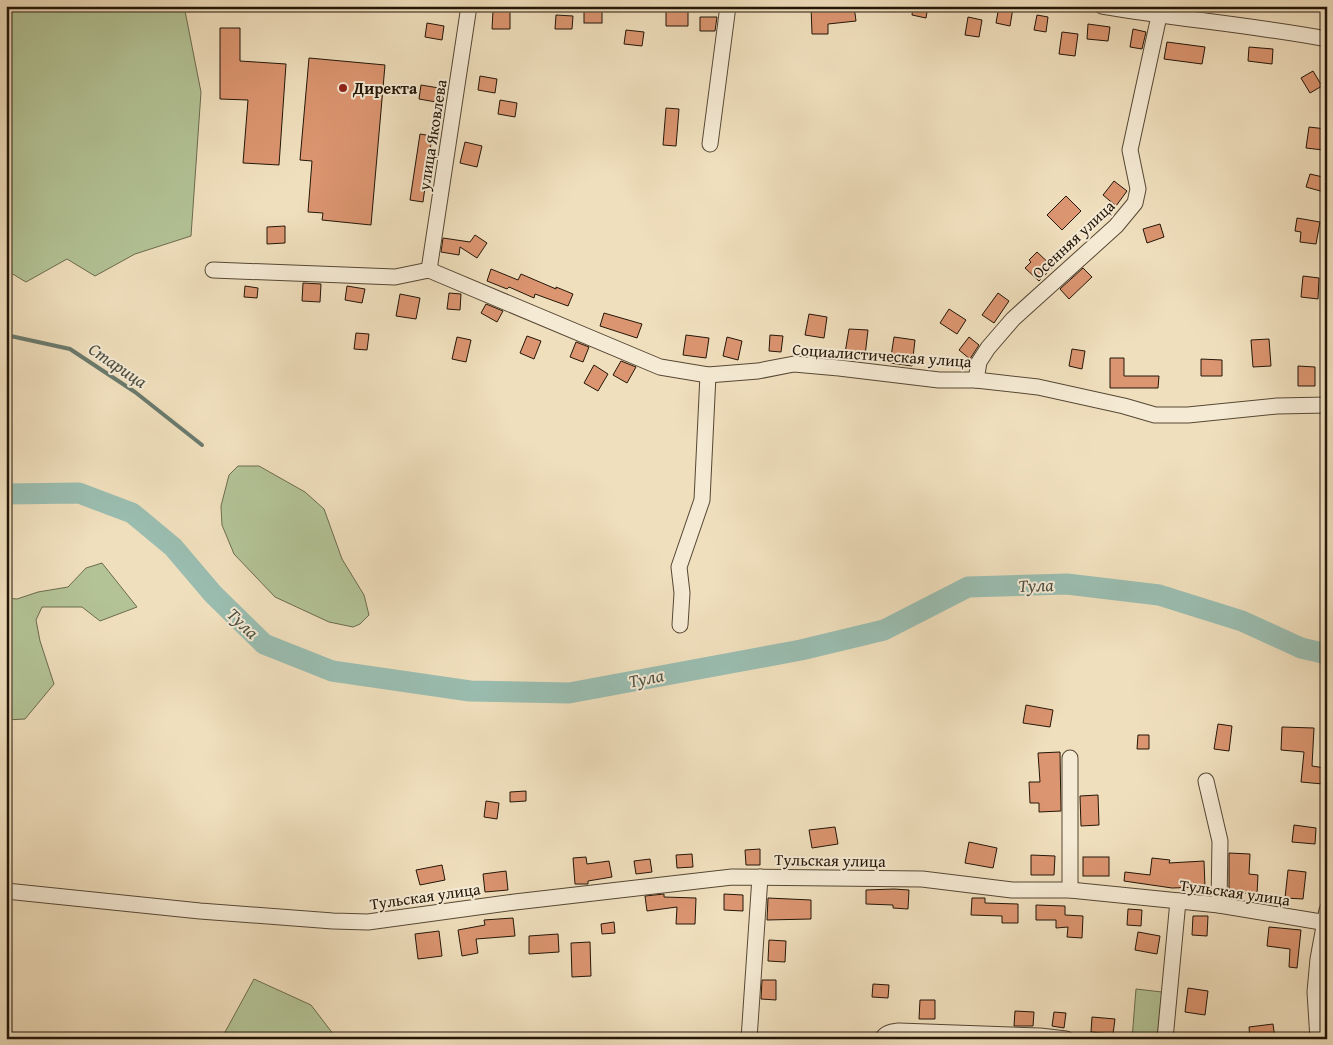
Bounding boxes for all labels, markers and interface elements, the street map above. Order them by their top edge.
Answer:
place label: Директа [352,76,418,100]
street label: улица Яковлева [411,77,453,193]
marker: Директа [337,82,349,94]
street label: Осенняя улица [1026,194,1120,284]
water label: Старица [83,335,153,395]
street label: Социалистическая улица [792,337,973,373]
water label: Тула [1018,571,1055,599]
water label: Тула [221,601,266,645]
water label: Тула [626,661,667,695]
street label: Тульская улица [774,847,886,873]
street label: Тульская улица [1178,872,1292,912]
street label: Тульская улица [368,876,482,916]

